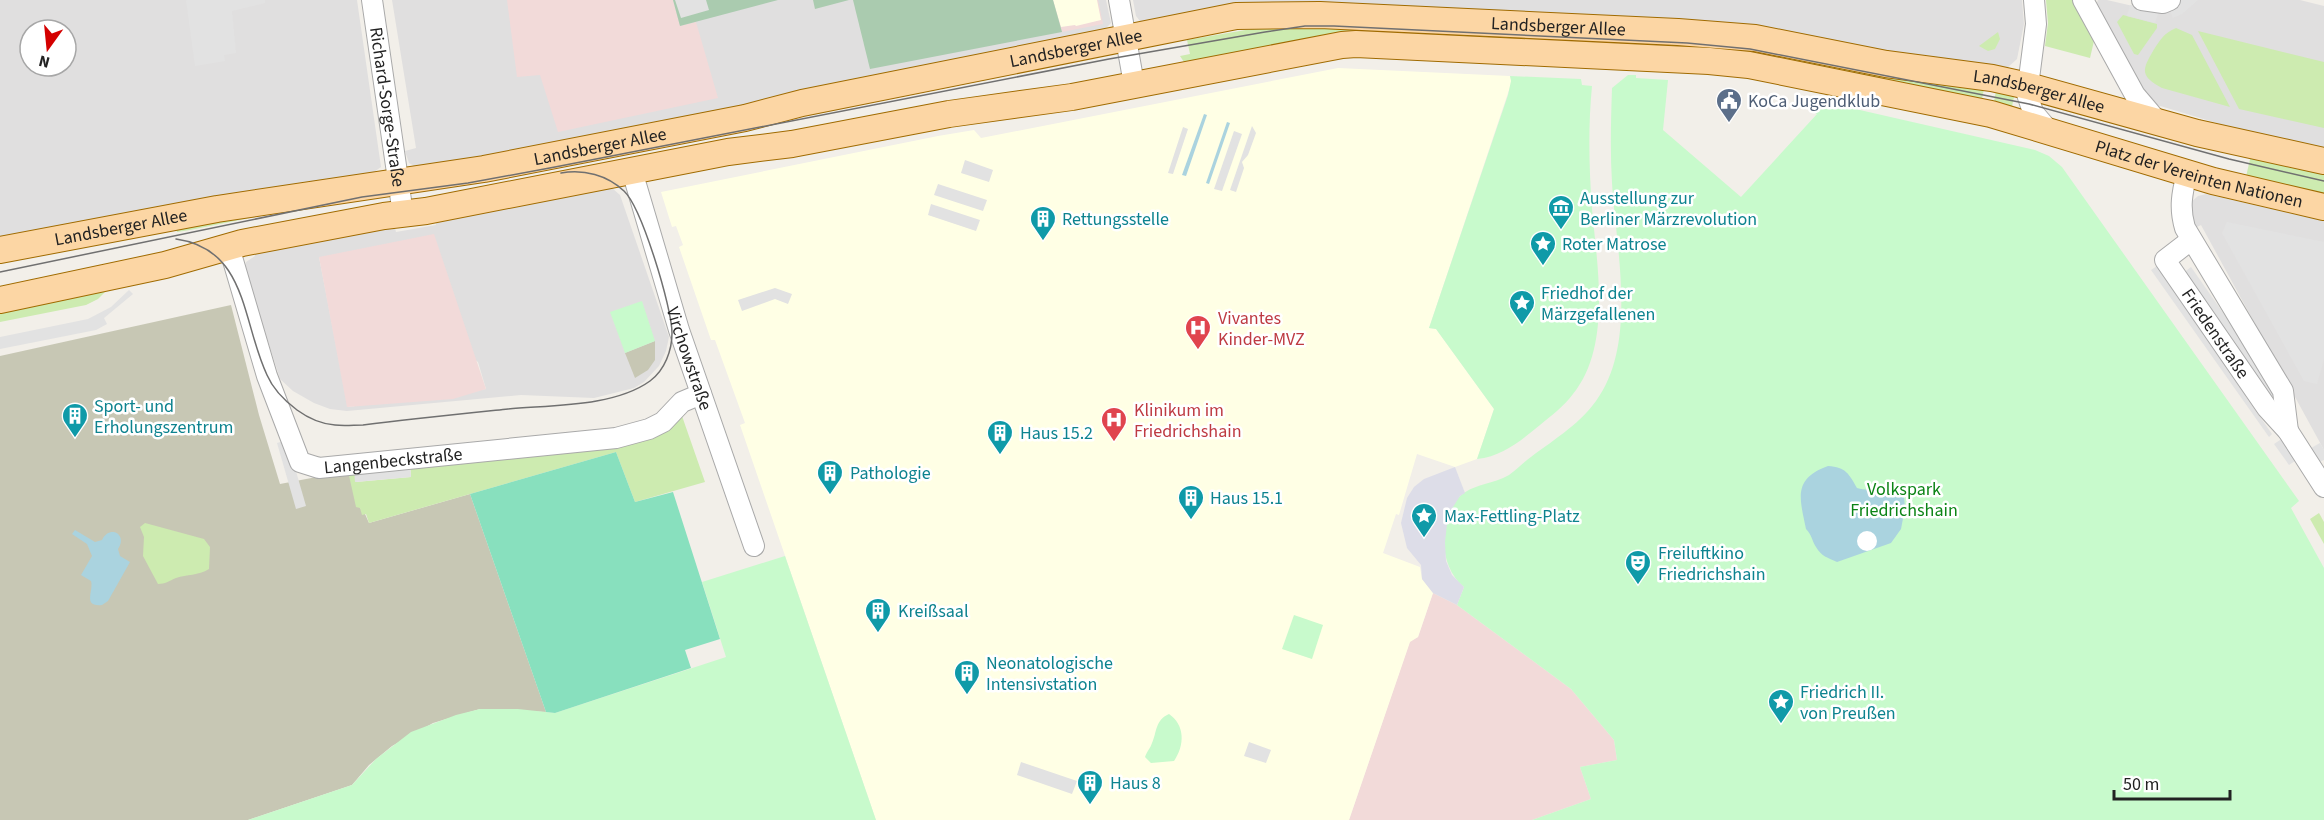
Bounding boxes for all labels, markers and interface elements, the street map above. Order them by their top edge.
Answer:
street label: Landsberger Allee [1491,11,1626,42]
north arrow [18,18,78,78]
street label: Landsberger Allee [1007,23,1144,74]
street label: Richard-Sorge-Straße [364,25,411,189]
text: N [36,50,52,74]
street label: Landsberger Allee [1972,63,2108,119]
public building icon: KoCa Jugendklub [1714,86,1744,124]
place label: KoCa Jugendklub [1748,89,1880,114]
street label: Landsberger Allee [531,121,669,172]
street label: Platz der Vereinten Nationen [2092,134,2306,214]
place label: Ausstellung zur Berliner Märzrevolution [1580,186,1757,232]
museum icon: Ausstellung zur Berliner Märzrevolution [1546,193,1576,231]
street label: Landsberger Allee [52,202,189,252]
building icon: Rettungsstelle [1028,204,1058,242]
place label: Rettungsstelle [1062,207,1169,232]
place icon: Roter Matrose [1528,229,1558,267]
place label: Roter Matrose [1562,232,1666,257]
place label: Friedhof der Märzgefallenen [1541,281,1655,327]
street label: Friedenstraße [2176,283,2256,384]
place icon: Friedhof der Märzgefallenen [1507,288,1537,326]
street label: Virchowstraße [660,304,718,414]
place label: Vivantes Kinder-MVZ [1218,306,1305,352]
hospital icon: Vivantes Kinder-MVZ [1183,313,1213,351]
place label: Sport- und Erholungszentrum [94,394,233,440]
place label: Klinikum im Friedrichshain [1134,398,1241,444]
building icon: Sport- und Erholungszentrum [60,401,90,439]
hospital icon: Klinikum im Friedrichshain [1099,405,1129,443]
building icon: Haus 15.2 [985,418,1015,456]
place label: Haus 15.2 [1020,421,1093,446]
street label: Langenbeckstraße [323,441,464,480]
building icon: Pathologie [815,458,845,496]
place label: Pathologie [850,461,931,486]
park label: Volkspark Friedrichshain [1850,477,1958,523]
building icon: Haus 15.1 [1176,483,1206,521]
place label: Haus 15.1 [1210,486,1283,511]
place icon: Max-Fettling-Platz [1409,501,1439,539]
place label: Max-Fettling-Platz [1444,504,1580,529]
place label: Freiluftkino Friedrichshain [1658,541,1765,587]
theatre icon: Freiluftkino Friedrichshain [1623,548,1653,586]
building icon: Kreißsaal [863,596,893,634]
place label: Kreißsaal [898,599,969,624]
place label: Neonatologische Intensivstation [986,651,1113,697]
building icon: Neonatologische Intensivstation [952,658,982,696]
place label: Friedrich II. von Preußen [1800,680,1896,726]
place icon: Friedrich II. von Preußen [1766,687,1796,725]
scale bar [2114,763,2230,801]
building icon: Haus 8 [1075,768,1105,806]
place label: Haus 8 [1110,771,1161,796]
text: 50 m [2123,772,2159,797]

